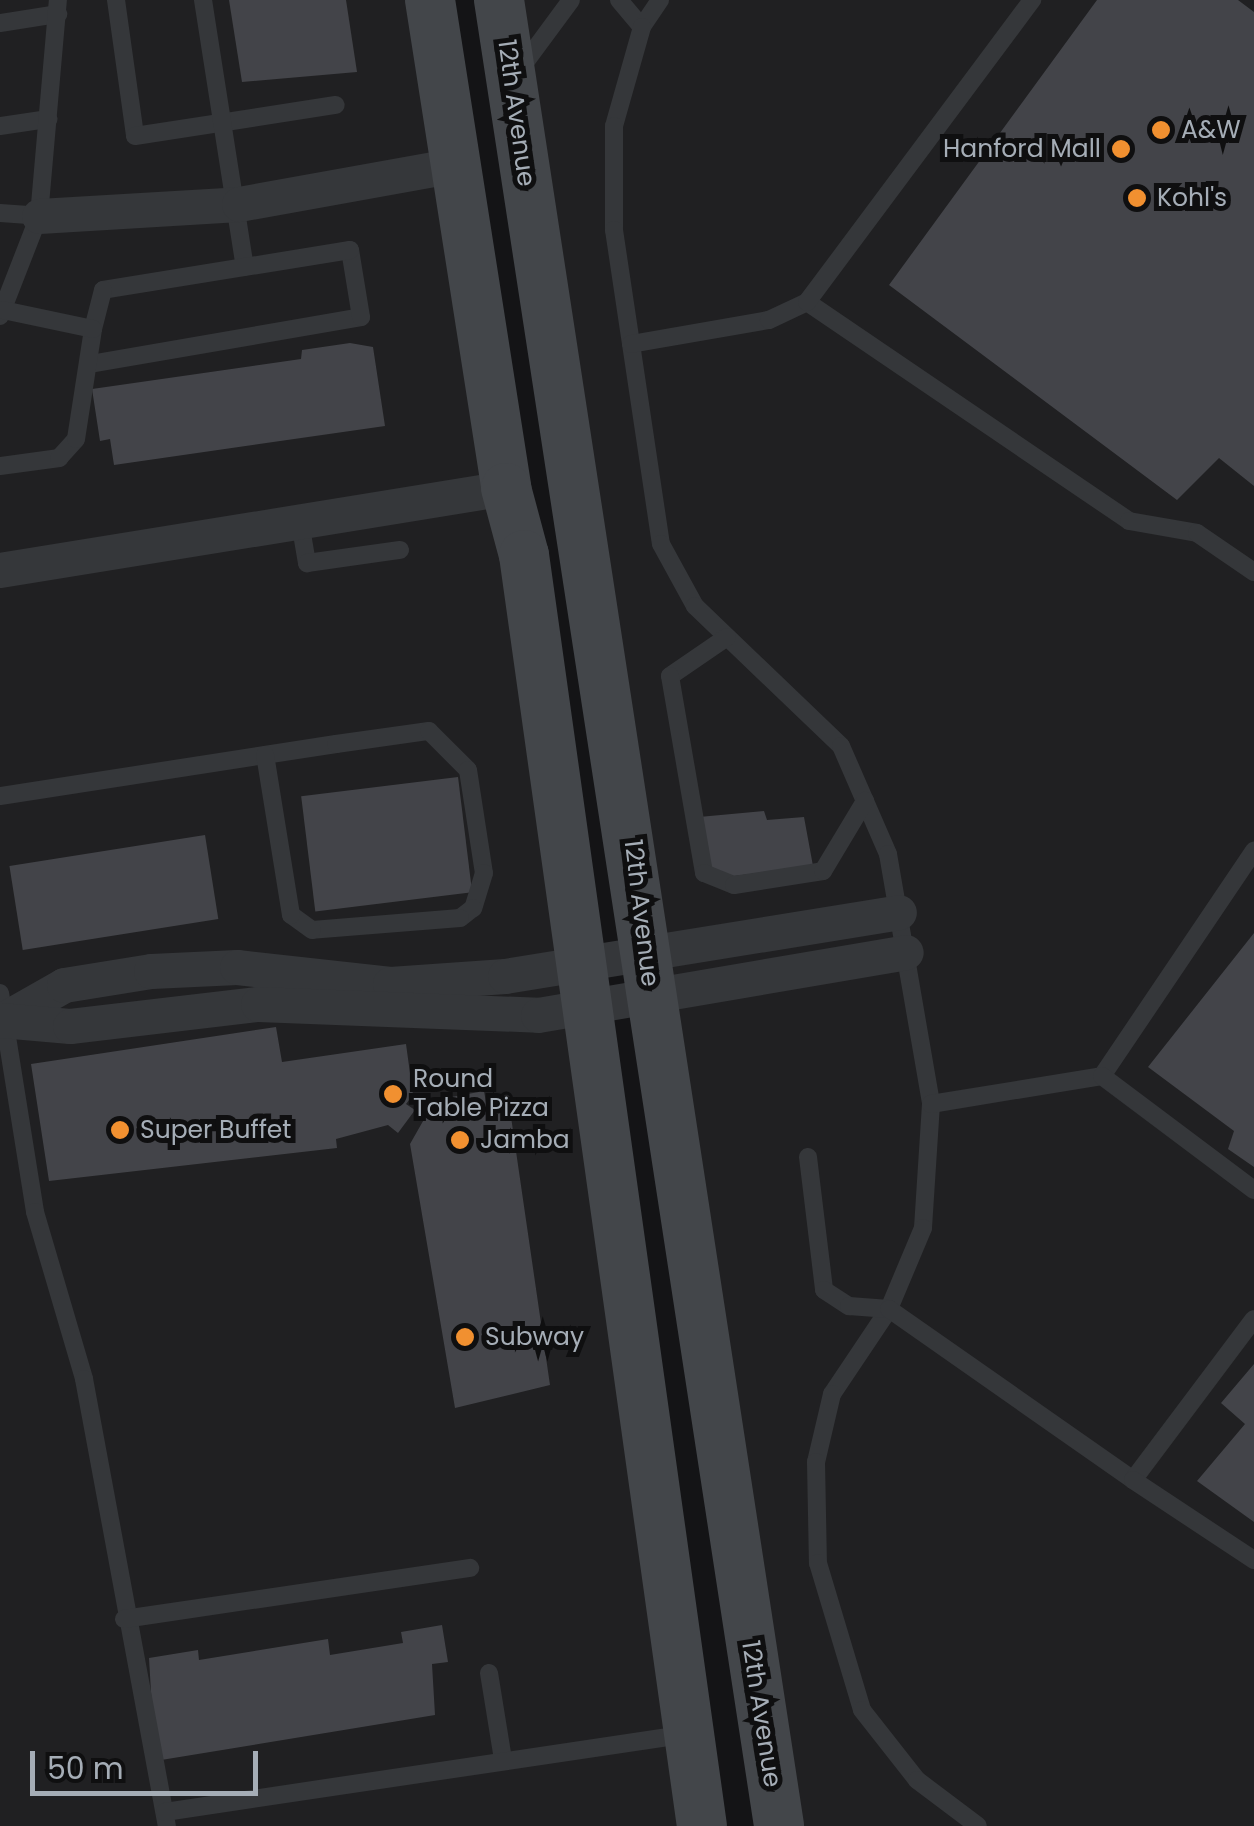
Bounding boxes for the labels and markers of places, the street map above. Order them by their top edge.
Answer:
place label: A&W [1181,115,1241,145]
marker: A&W [1150,119,1172,141]
place label: Hanford Mall [943,134,1101,164]
marker: Hanford Mall [1110,138,1132,160]
place label: Kohl's [1157,183,1227,213]
marker: Kohl's [1126,187,1148,209]
place label: Round Table Pizza [413,1065,549,1124]
marker: Round Table Pizza [382,1083,404,1105]
place label: Super Buffet [140,1115,291,1145]
marker: Super Buffet [109,1119,131,1141]
place label: Jamba [480,1125,570,1155]
marker: Jamba [449,1129,471,1151]
place label: Subway [485,1322,584,1352]
marker: Subway [454,1326,476,1348]

